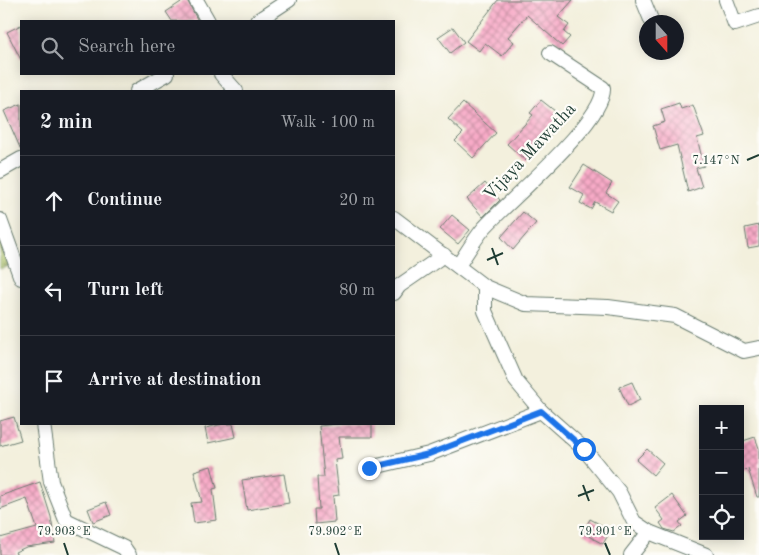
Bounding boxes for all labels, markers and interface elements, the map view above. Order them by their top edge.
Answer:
north arrow [639,15,684,60]
search box [20,20,395,75]
icon: search [38,34,66,62]
text: Search here [78,38,175,57]
street label: Vijaya Mawatha [480,100,580,204]
text: 2 min [40,112,93,133]
text: Walk · 100 m [280,115,375,131]
text: 7.147°N [692,155,740,167]
icon: ahead [40,187,68,215]
text: Continue [87,191,162,210]
text: 20 m [339,193,375,209]
icon: left [40,277,68,305]
text: Turn left [87,281,164,300]
text: 80 m [339,283,375,299]
icon: arrive [40,367,68,395]
text: Arrive at destination [87,371,261,390]
map controls [699,405,744,540]
button: + [699,405,744,450]
route start [573,438,596,461]
button: − [699,450,744,495]
route end [358,457,381,480]
button: locate [699,495,744,540]
text: 79.903°E [37,526,91,538]
text: 79.902°E [308,526,362,538]
text: 79.901°E [578,526,632,538]

